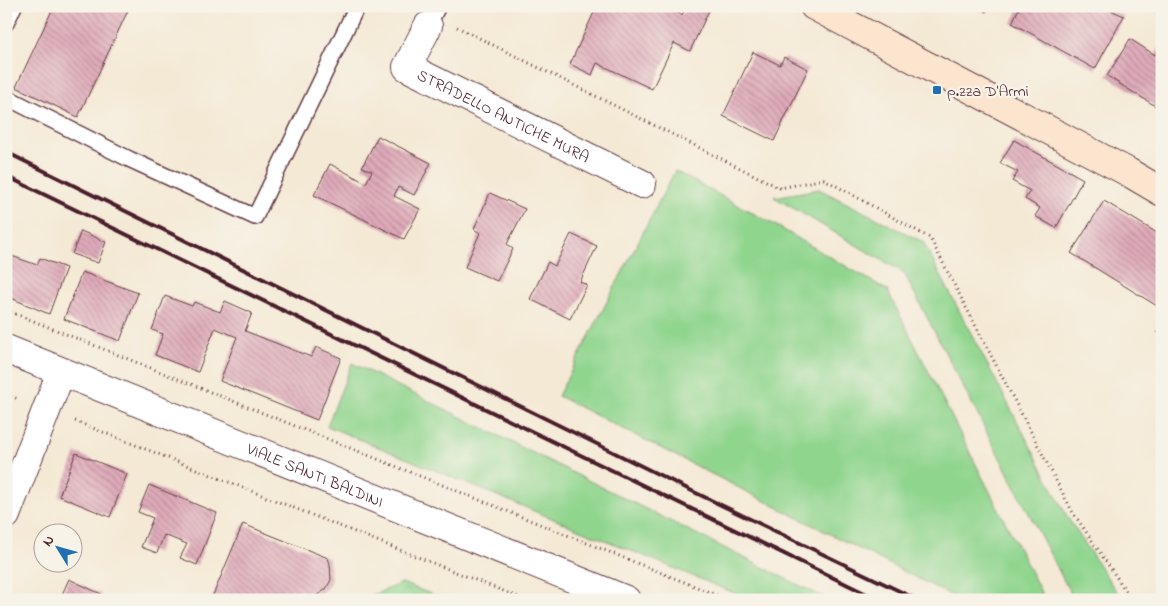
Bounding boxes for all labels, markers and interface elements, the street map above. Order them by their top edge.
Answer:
street label: STRADELLO ANTICHE MURA [412,64,593,170]
place label: p.zza D'Armi [947,80,1029,104]
marker: p.zza D'Armi [931,84,943,96]
street label: VIALE SANTI BALDINI [242,437,387,515]
north arrow [32,524,82,574]
text: N [38,531,60,551]

